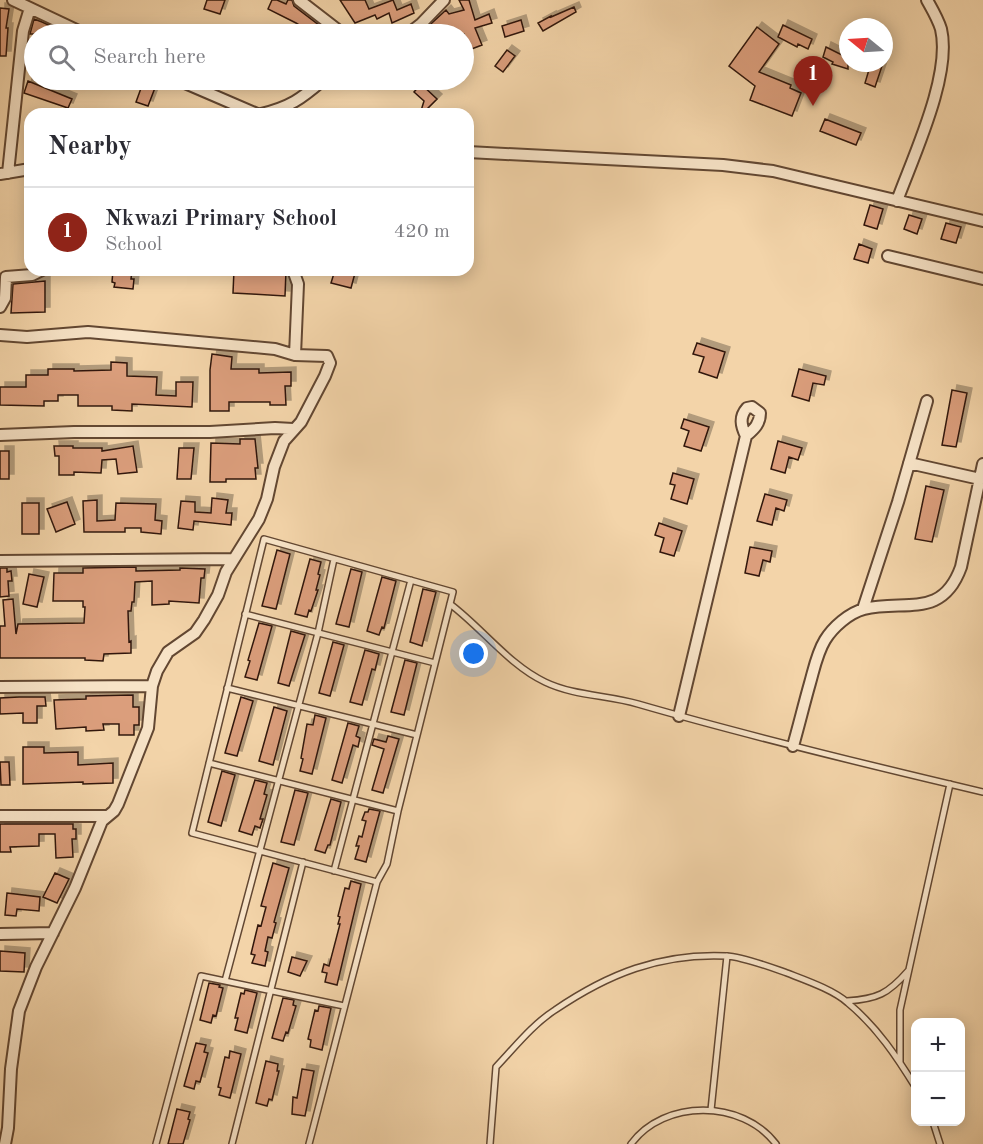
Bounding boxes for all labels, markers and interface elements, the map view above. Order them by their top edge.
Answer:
north arrow [839,18,893,72]
search box [24,24,474,90]
icon: search [45,41,78,74]
text: Search here [93,46,206,68]
pin: 1 [794,57,832,106]
text: Nearby [48,134,132,160]
text: Nkwazi Primary School [105,208,337,230]
text: 1 [62,222,73,242]
text: 420 m [394,222,450,242]
text: School [105,235,162,255]
your location [459,639,488,668]
map controls [911,1018,965,1126]
button: + [911,1018,965,1072]
button: − [911,1072,965,1126]

